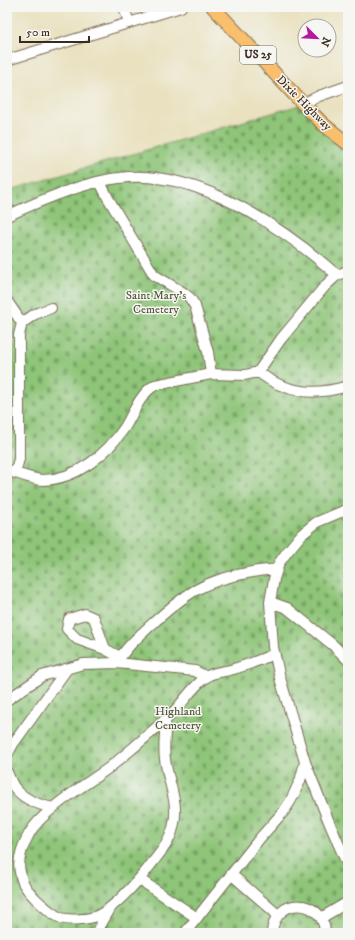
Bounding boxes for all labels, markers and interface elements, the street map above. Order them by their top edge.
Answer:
scale bar [20,18,89,44]
north arrow [297,18,337,58]
text: 50 m [26,25,50,40]
text: N [317,35,333,49]
road number: US 25 [240,46,276,64]
street label: Dixie Highway [273,72,335,134]
park label: Saint Mary’s Cemetery [126,288,186,317]
park label: Highland Cemetery [155,704,201,733]

